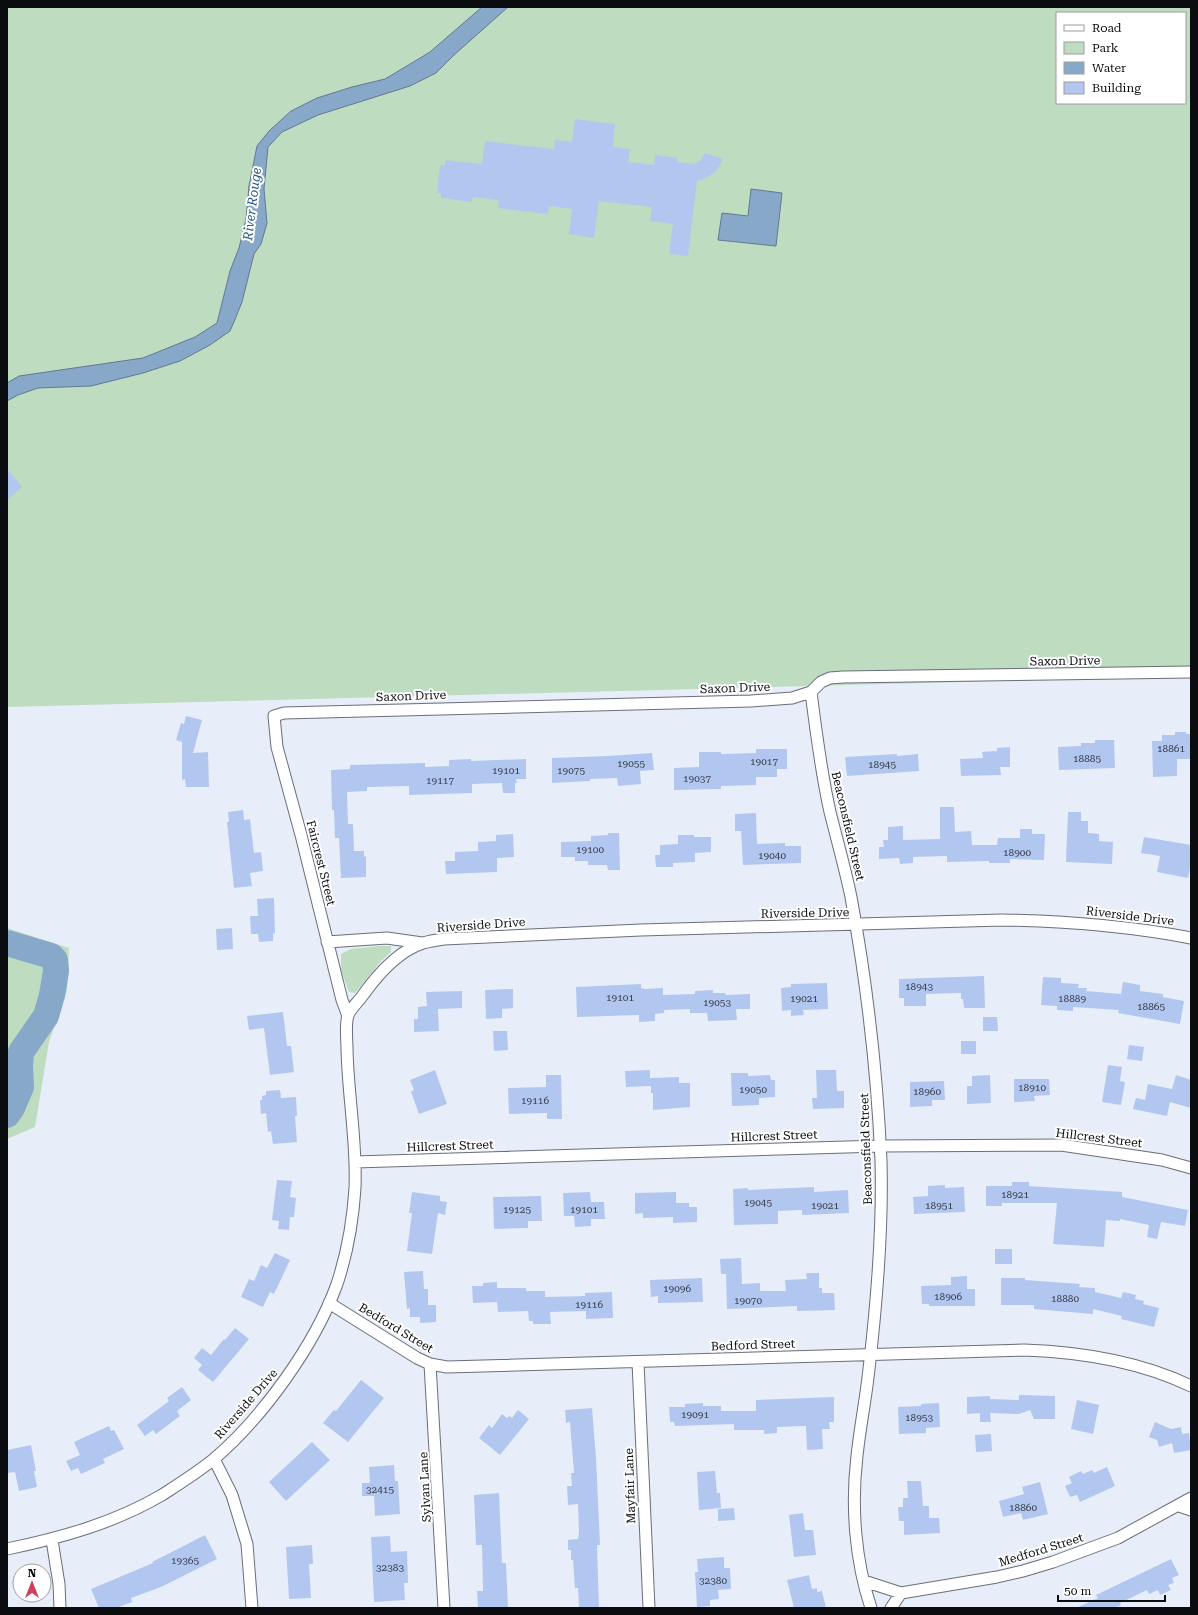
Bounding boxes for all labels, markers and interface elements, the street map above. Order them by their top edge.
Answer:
legend [1056,12,1186,104]
text: Road [1092,21,1122,35]
text: Park [1092,41,1119,55]
text: Water [1092,61,1126,75]
text: Building [1092,81,1141,95]
water label: River Rouge [240,166,264,242]
street label: Saxon Drive [1030,653,1101,669]
street label: Saxon Drive [700,680,771,696]
street label: Saxon Drive [376,688,447,704]
house number: 18861 [1157,743,1185,754]
house number: 18885 [1073,753,1101,764]
house number: 19017 [750,756,778,767]
house number: 19055 [617,758,645,769]
house number: 18945 [868,759,896,770]
house number: 19101 [492,765,520,776]
house number: 19075 [557,765,585,776]
street label: Beaconsfield Street [829,770,868,883]
house number: 19037 [683,773,711,784]
house number: 19117 [426,775,454,786]
street label: Faircrest Street [304,819,339,908]
house number: 19100 [576,844,604,855]
house number: 18900 [1003,847,1031,858]
house number: 19040 [758,850,786,861]
street label: Riverside Drive [1085,904,1175,928]
street label: Riverside Drive [761,905,850,921]
street label: Riverside Drive [436,915,526,935]
house number: 18943 [905,981,933,992]
house number: 19101 [606,992,634,1003]
house number: 19021 [790,993,818,1004]
house number: 18889 [1058,993,1086,1004]
house number: 19053 [703,997,731,1008]
house number: 18865 [1137,1001,1165,1012]
house number: 18910 [1018,1082,1046,1093]
house number: 19050 [739,1084,767,1095]
house number: 18960 [913,1086,941,1097]
street label: Beaconsfield Street [857,1092,875,1205]
house number: 19116 [521,1095,549,1106]
street label: Hillcrest Street [1055,1126,1144,1150]
street label: Hillcrest Street [730,1127,818,1145]
street label: Hillcrest Street [406,1137,494,1155]
house number: 18921 [1001,1189,1029,1200]
house number: 19045 [744,1197,772,1208]
house number: 19021 [811,1200,839,1211]
house number: 18951 [925,1200,953,1211]
house number: 19125 [503,1204,531,1215]
house number: 19101 [570,1204,598,1215]
house number: 19096 [663,1283,691,1294]
house number: 18906 [934,1291,962,1302]
house number: 18880 [1051,1293,1079,1304]
house number: 19070 [734,1295,762,1306]
house number: 19116 [575,1299,603,1310]
street label: Bedford Street [356,1300,436,1356]
street label: Bedford Street [711,1337,796,1353]
street label: Riverside Drive [212,1366,281,1442]
house number: 19091 [681,1409,709,1420]
house number: 18953 [905,1412,933,1423]
street label: Mayfair Lane [622,1447,638,1524]
street label: Sylvan Lane [416,1451,434,1523]
house number: 32415 [366,1484,394,1495]
house number: 18860 [1009,1502,1037,1513]
street label: Medford Street [997,1530,1085,1570]
house number: 19365 [171,1555,199,1566]
house number: 32383 [376,1562,404,1573]
north arrow [12,1563,52,1603]
text: N [28,1567,37,1580]
house number: 32380 [699,1575,727,1586]
scale bar [1058,1577,1165,1603]
text: 50 m [1064,1584,1091,1598]

